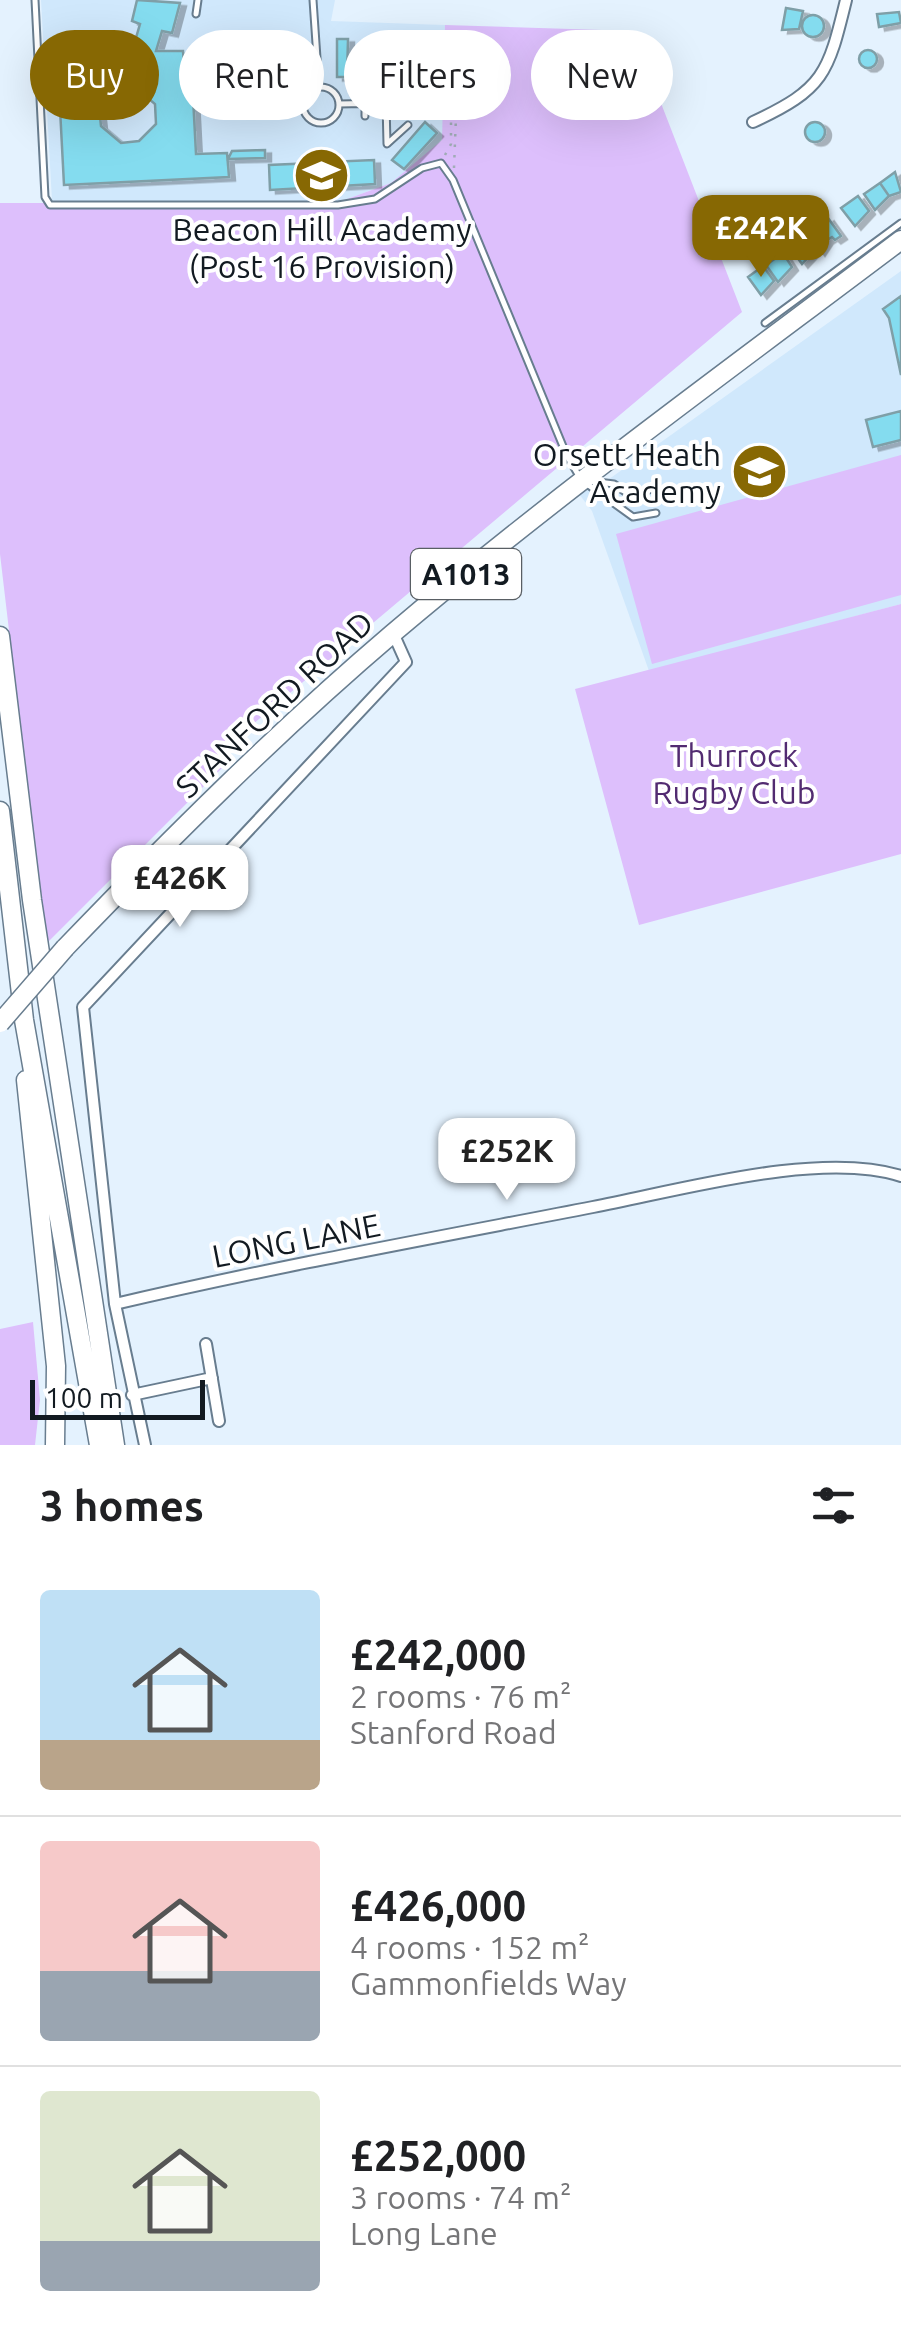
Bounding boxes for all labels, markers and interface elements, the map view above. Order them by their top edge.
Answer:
chip: Buy [30,30,159,120]
chip: Rent [179,30,324,120]
chip: Filters [344,30,511,120]
chip: New [531,30,673,120]
school or university icon: Beacon Hill Academy (Post 16 Provision) [292,145,352,205]
pin: £242K [691,195,831,280]
text: £242K [714,209,808,245]
place label: Beacon Hill Academy (Post 16 Provision) [172,211,472,284]
place label: Orsett Heath Academy [533,436,721,509]
school or university icon: Orsett Heath Academy [730,442,790,502]
road number: A1013 [411,549,521,599]
street label: STANFORD ROAD [168,604,380,804]
park label: Thurrock Rugby Club [652,737,816,810]
pin: £426K [110,845,250,930]
text: £426K [133,859,227,895]
pin: £252K [437,1118,577,1203]
text: £252K [460,1132,554,1168]
street label: LONG LANE [209,1206,383,1274]
scale bar [30,1375,205,1420]
text: 100 m [45,1382,123,1413]
icon: filters [806,1478,861,1533]
text: 3 homes [40,1482,204,1529]
icon: home [120,1630,240,1750]
text: £242,000 [350,1631,526,1678]
text: 2 rooms · 76 m² [350,1678,571,1714]
text: Stanford Road [350,1714,557,1750]
icon: home [120,1881,240,2001]
text: £426,000 [350,1882,526,1929]
text: 4 rooms · 152 m² [350,1929,590,1965]
text: Gammonfields Way [350,1965,627,2001]
icon: home [120,2131,240,2251]
text: £252,000 [350,2132,526,2179]
text: 3 rooms · 74 m² [350,2179,571,2215]
text: Long Lane [350,2215,498,2251]

